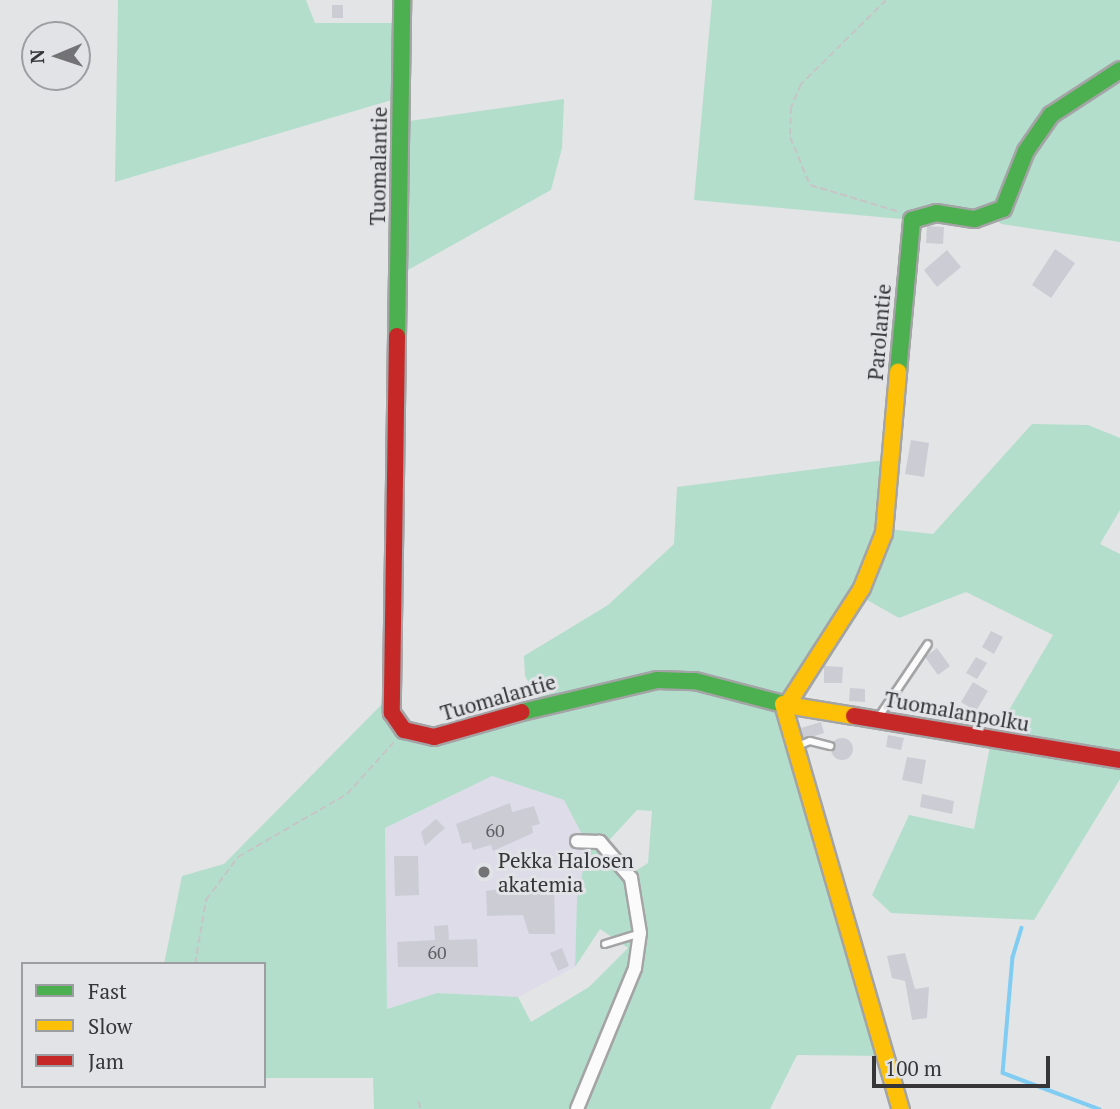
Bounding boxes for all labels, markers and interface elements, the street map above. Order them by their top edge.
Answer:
north arrow [21,21,91,91]
text: N [24,49,49,64]
street label: Tuomalantie [364,106,392,226]
street label: Parolantie [862,283,896,381]
street label: Tuomalantie [437,669,559,725]
street label: Tuomalanpolku [882,686,1032,736]
house number: 60 [485,819,505,841]
place label: Pekka Halosen akatemia [498,847,634,897]
marker: Pekka Halosen akatemia [476,864,492,880]
house number: 60 [427,941,447,963]
legend [21,962,266,1088]
text: Fast [88,977,127,1005]
text: Slow [88,1012,132,1040]
scale bar [875,1042,1054,1086]
text: Jam [88,1047,124,1075]
text: 100 m [885,1054,942,1082]

